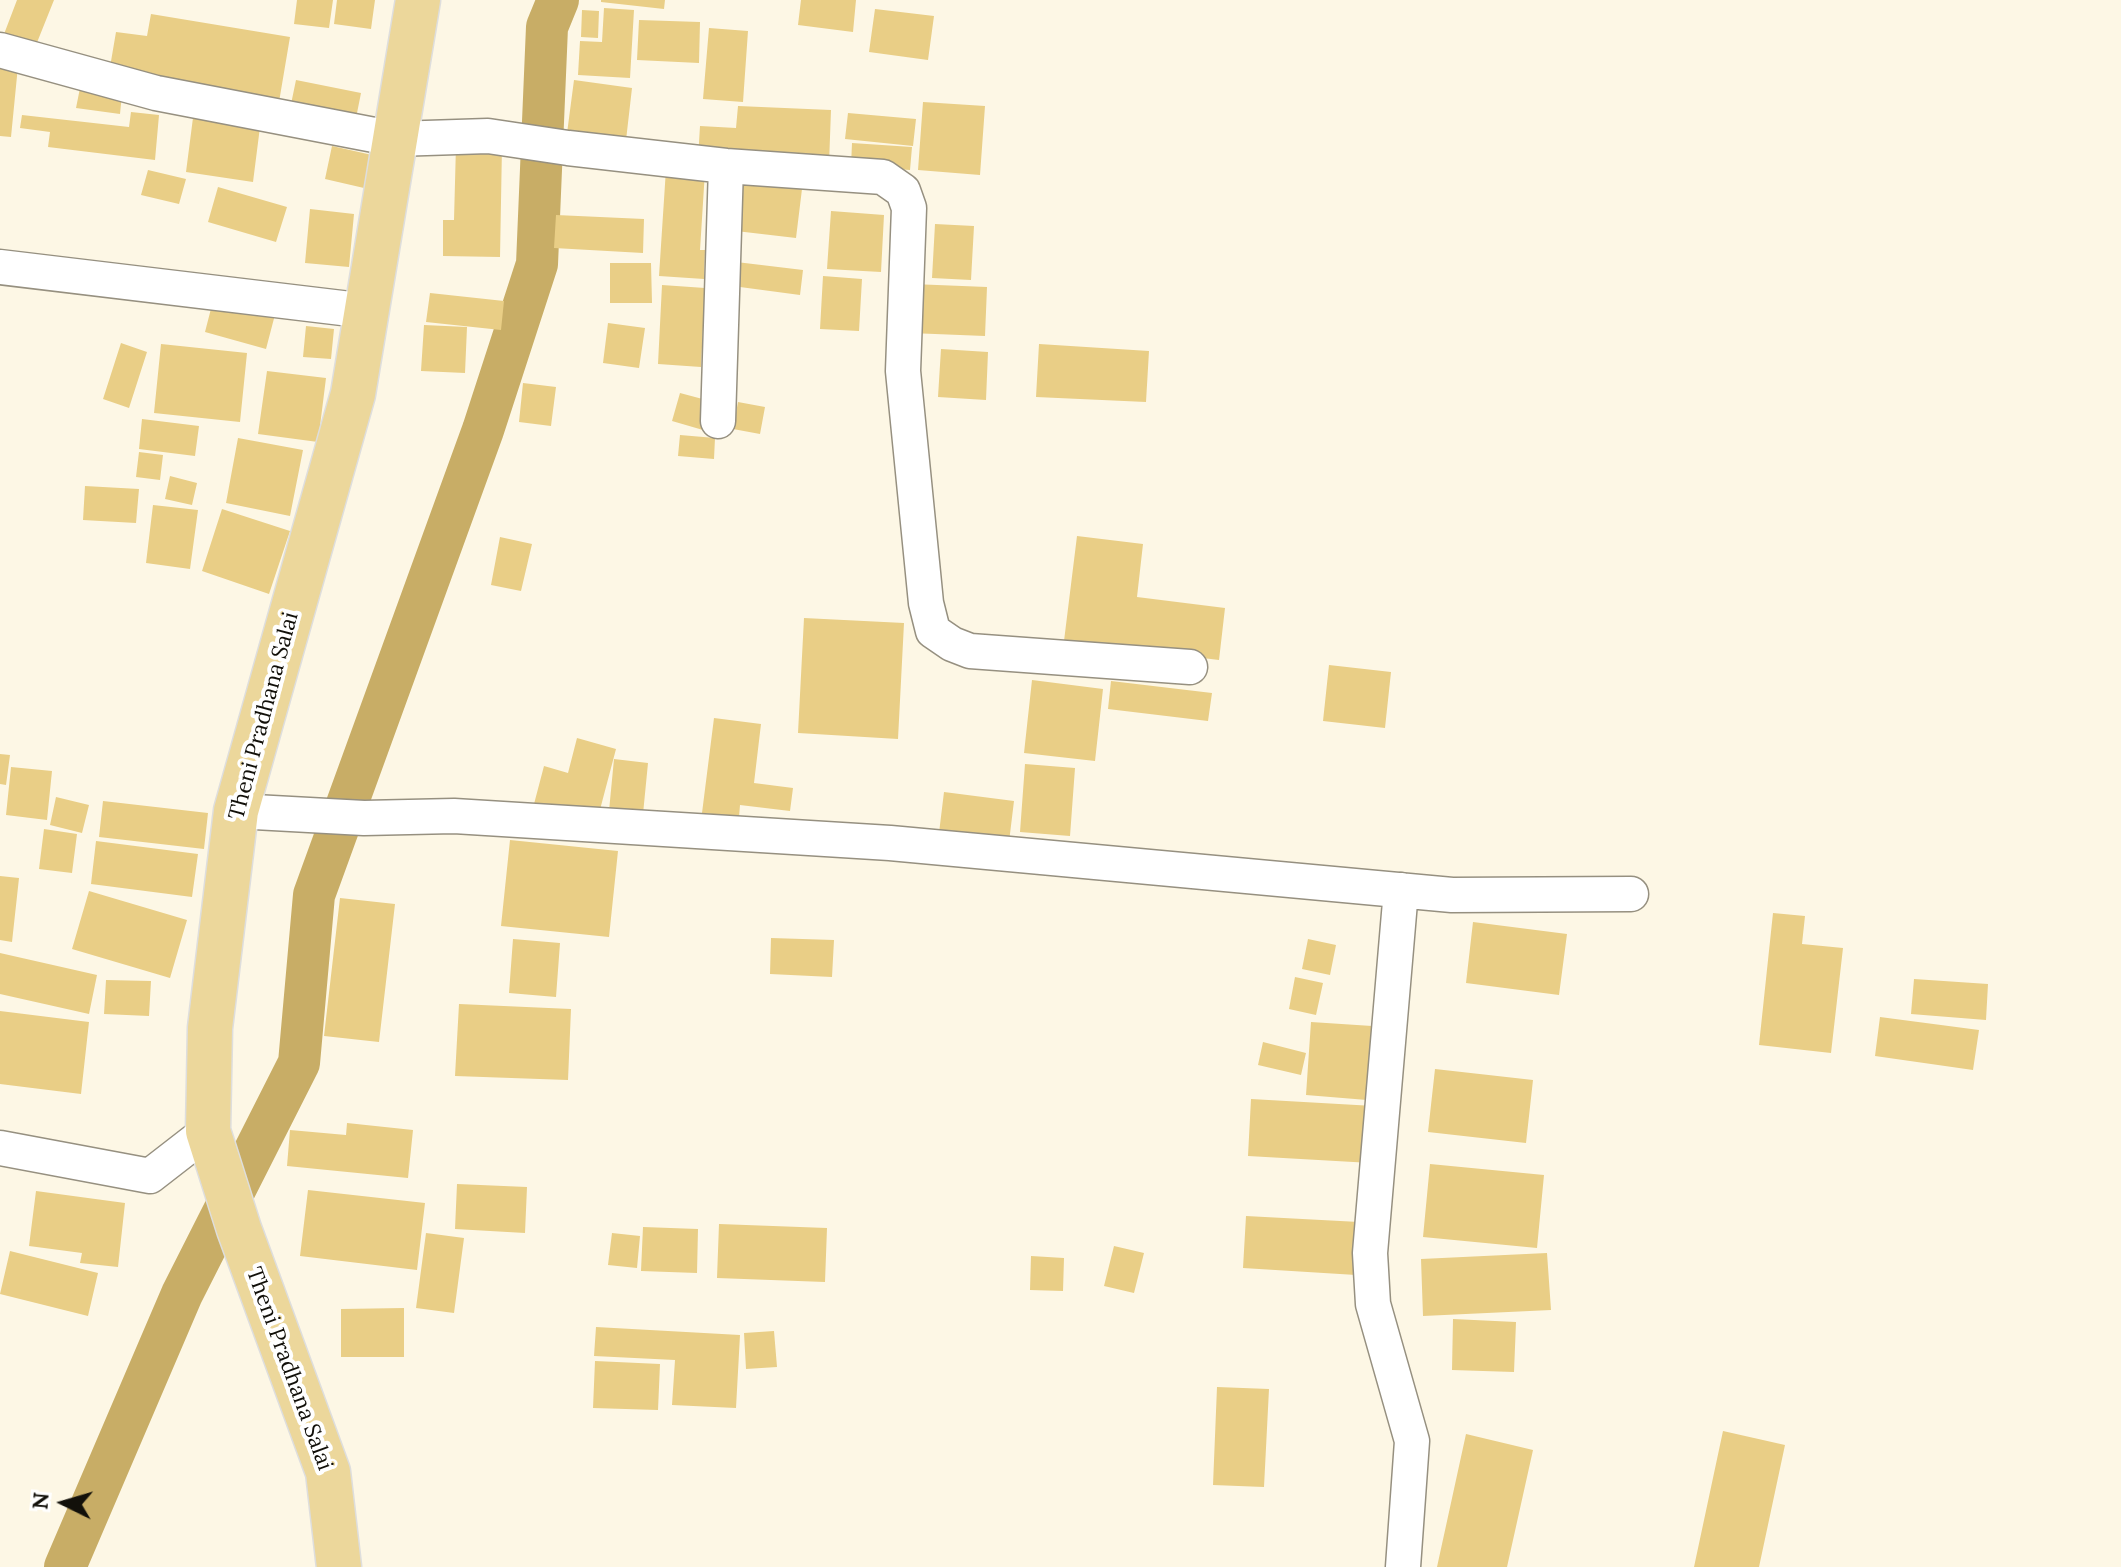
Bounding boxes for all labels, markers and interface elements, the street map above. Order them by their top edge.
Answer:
street label: Theni Pradhana Salai [224,609,304,823]
street label: Theni Pradhana Salai [240,1264,338,1474]
north arrow [24,1463,104,1543]
text: N [25,1491,55,1511]

